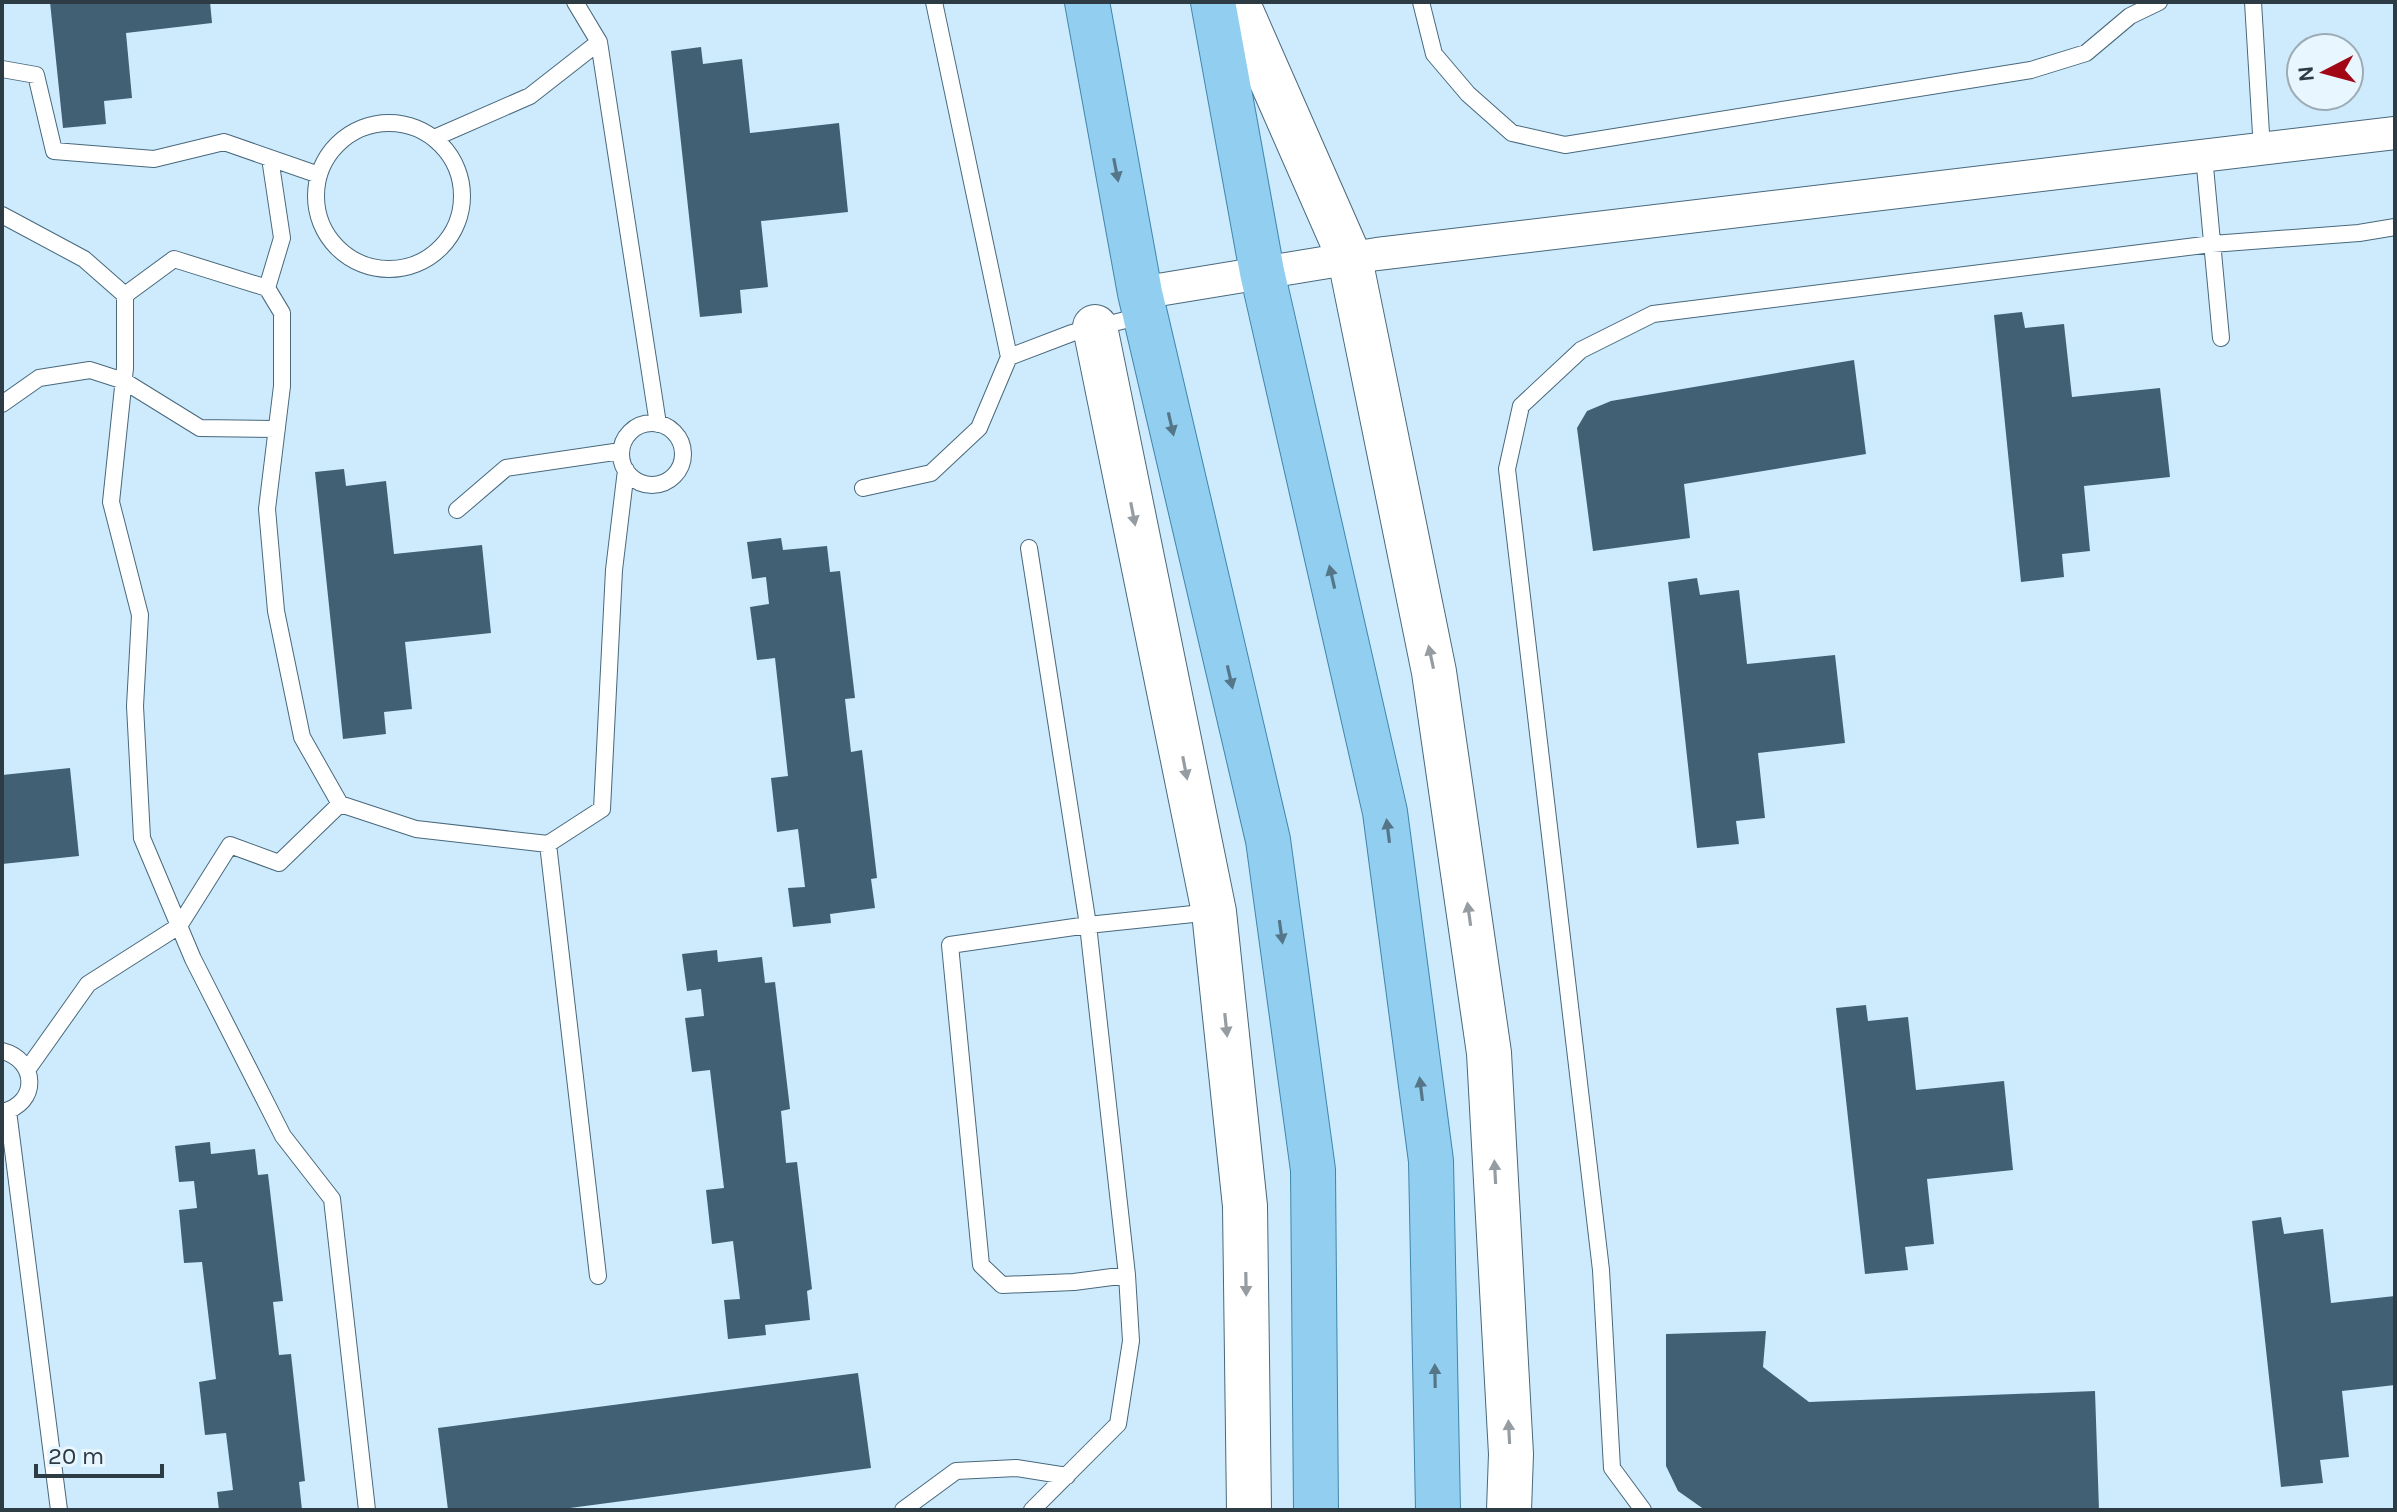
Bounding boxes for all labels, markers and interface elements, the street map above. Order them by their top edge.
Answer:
north arrow [2285,32,2365,112]
text: N [2292,65,2320,83]
one-way arrow [1111,157,1123,182]
one-way arrow [1165,411,1178,436]
one-way arrow [1127,501,1140,526]
one-way arrow [1325,564,1337,589]
one-way arrow [1424,644,1437,669]
one-way arrow [1225,665,1237,690]
one-way arrow [1179,756,1191,781]
one-way arrow [1381,818,1394,843]
one-way arrow [1462,901,1475,926]
one-way arrow [1275,920,1288,945]
one-way arrow [1219,1013,1232,1038]
one-way arrow [1415,1076,1428,1101]
one-way arrow [1489,1159,1502,1184]
one-way arrow [1240,1272,1252,1297]
one-way arrow [1429,1363,1442,1388]
one-way arrow [1503,1419,1516,1444]
scale bar [36,1428,162,1478]
text: 20 m [48,1442,104,1470]

